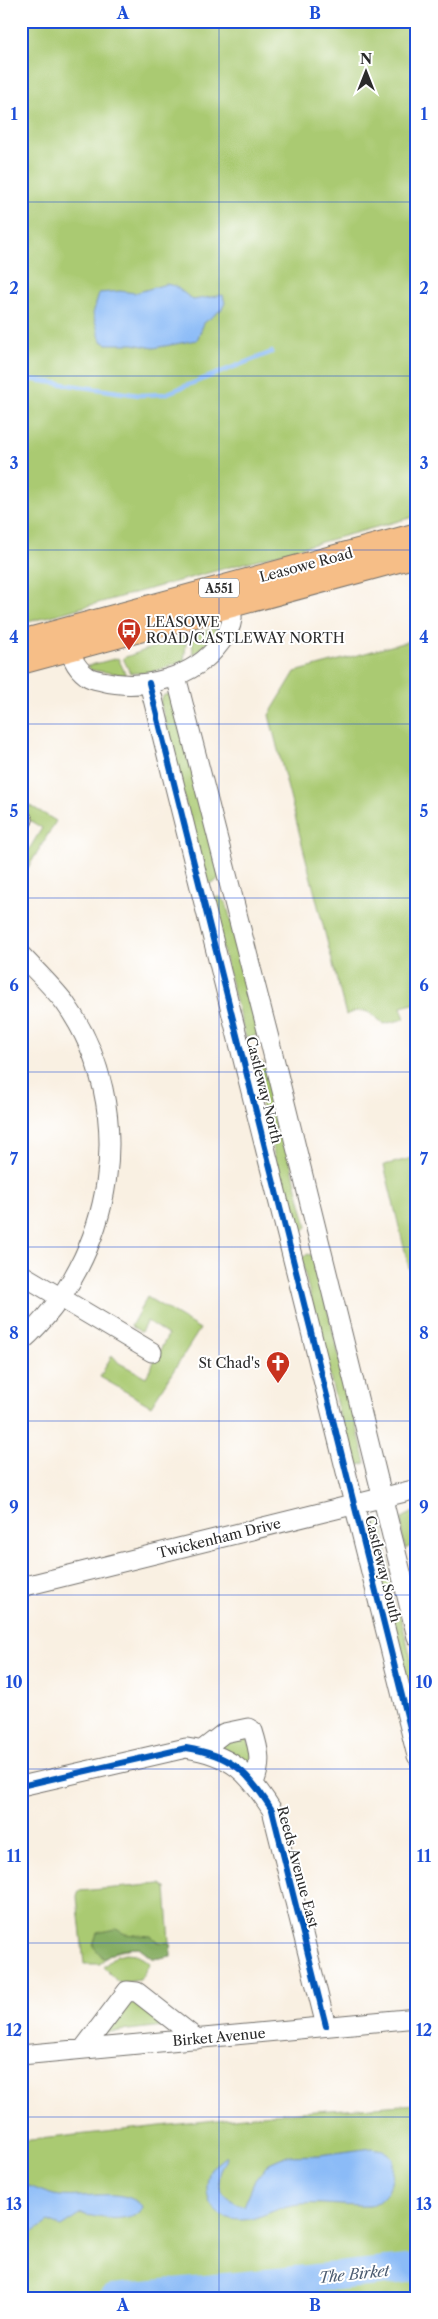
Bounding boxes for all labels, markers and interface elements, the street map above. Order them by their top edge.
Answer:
text: A [116,3,130,23]
text: B [309,3,321,23]
north arrow [340,48,390,98]
text: N [360,50,372,68]
text: 1 [10,104,18,124]
text: 1 [420,104,428,124]
text: 2 [9,278,19,298]
text: 2 [419,278,429,298]
text: 3 [9,453,19,473]
text: 3 [419,453,429,473]
street label: Leasowe Road [257,544,355,586]
road number: A551 [199,578,239,598]
place label: LEASOWE ROAD/CASTLEWAY NORTH [146,613,345,647]
bus stop icon: LEASOWE ROAD/CASTLEWAY NORTH [116,617,142,651]
text: 4 [9,627,19,647]
text: 4 [419,627,429,647]
text: 5 [10,801,19,821]
text: 5 [420,801,429,821]
text: 6 [9,975,19,995]
text: 6 [419,975,429,995]
street label: Castleway North [242,1035,286,1146]
text: 7 [10,1149,19,1169]
text: 7 [420,1149,429,1169]
text: 8 [9,1323,19,1343]
text: 8 [419,1323,429,1343]
church icon: St Chad's [265,1350,291,1384]
place label: St Chad's [198,1354,260,1372]
text: 9 [9,1497,19,1517]
text: 9 [419,1497,429,1517]
street label: Twickenham Drive [155,1514,283,1562]
street label: Castleway South [361,1514,405,1625]
text: 10 [5,1672,23,1692]
text: 10 [415,1672,433,1692]
street label: Reeds Avenue East [273,1804,323,1930]
text: 11 [7,1846,22,1866]
text: 11 [417,1846,432,1866]
text: 12 [6,2020,22,2040]
text: 12 [416,2020,432,2040]
street label: Birket Avenue [172,2024,266,2050]
text: 13 [6,2194,22,2214]
text: 13 [416,2194,432,2214]
water label: The Birket [318,2261,391,2287]
text: A [116,2295,130,2315]
text: B [309,2295,321,2315]

